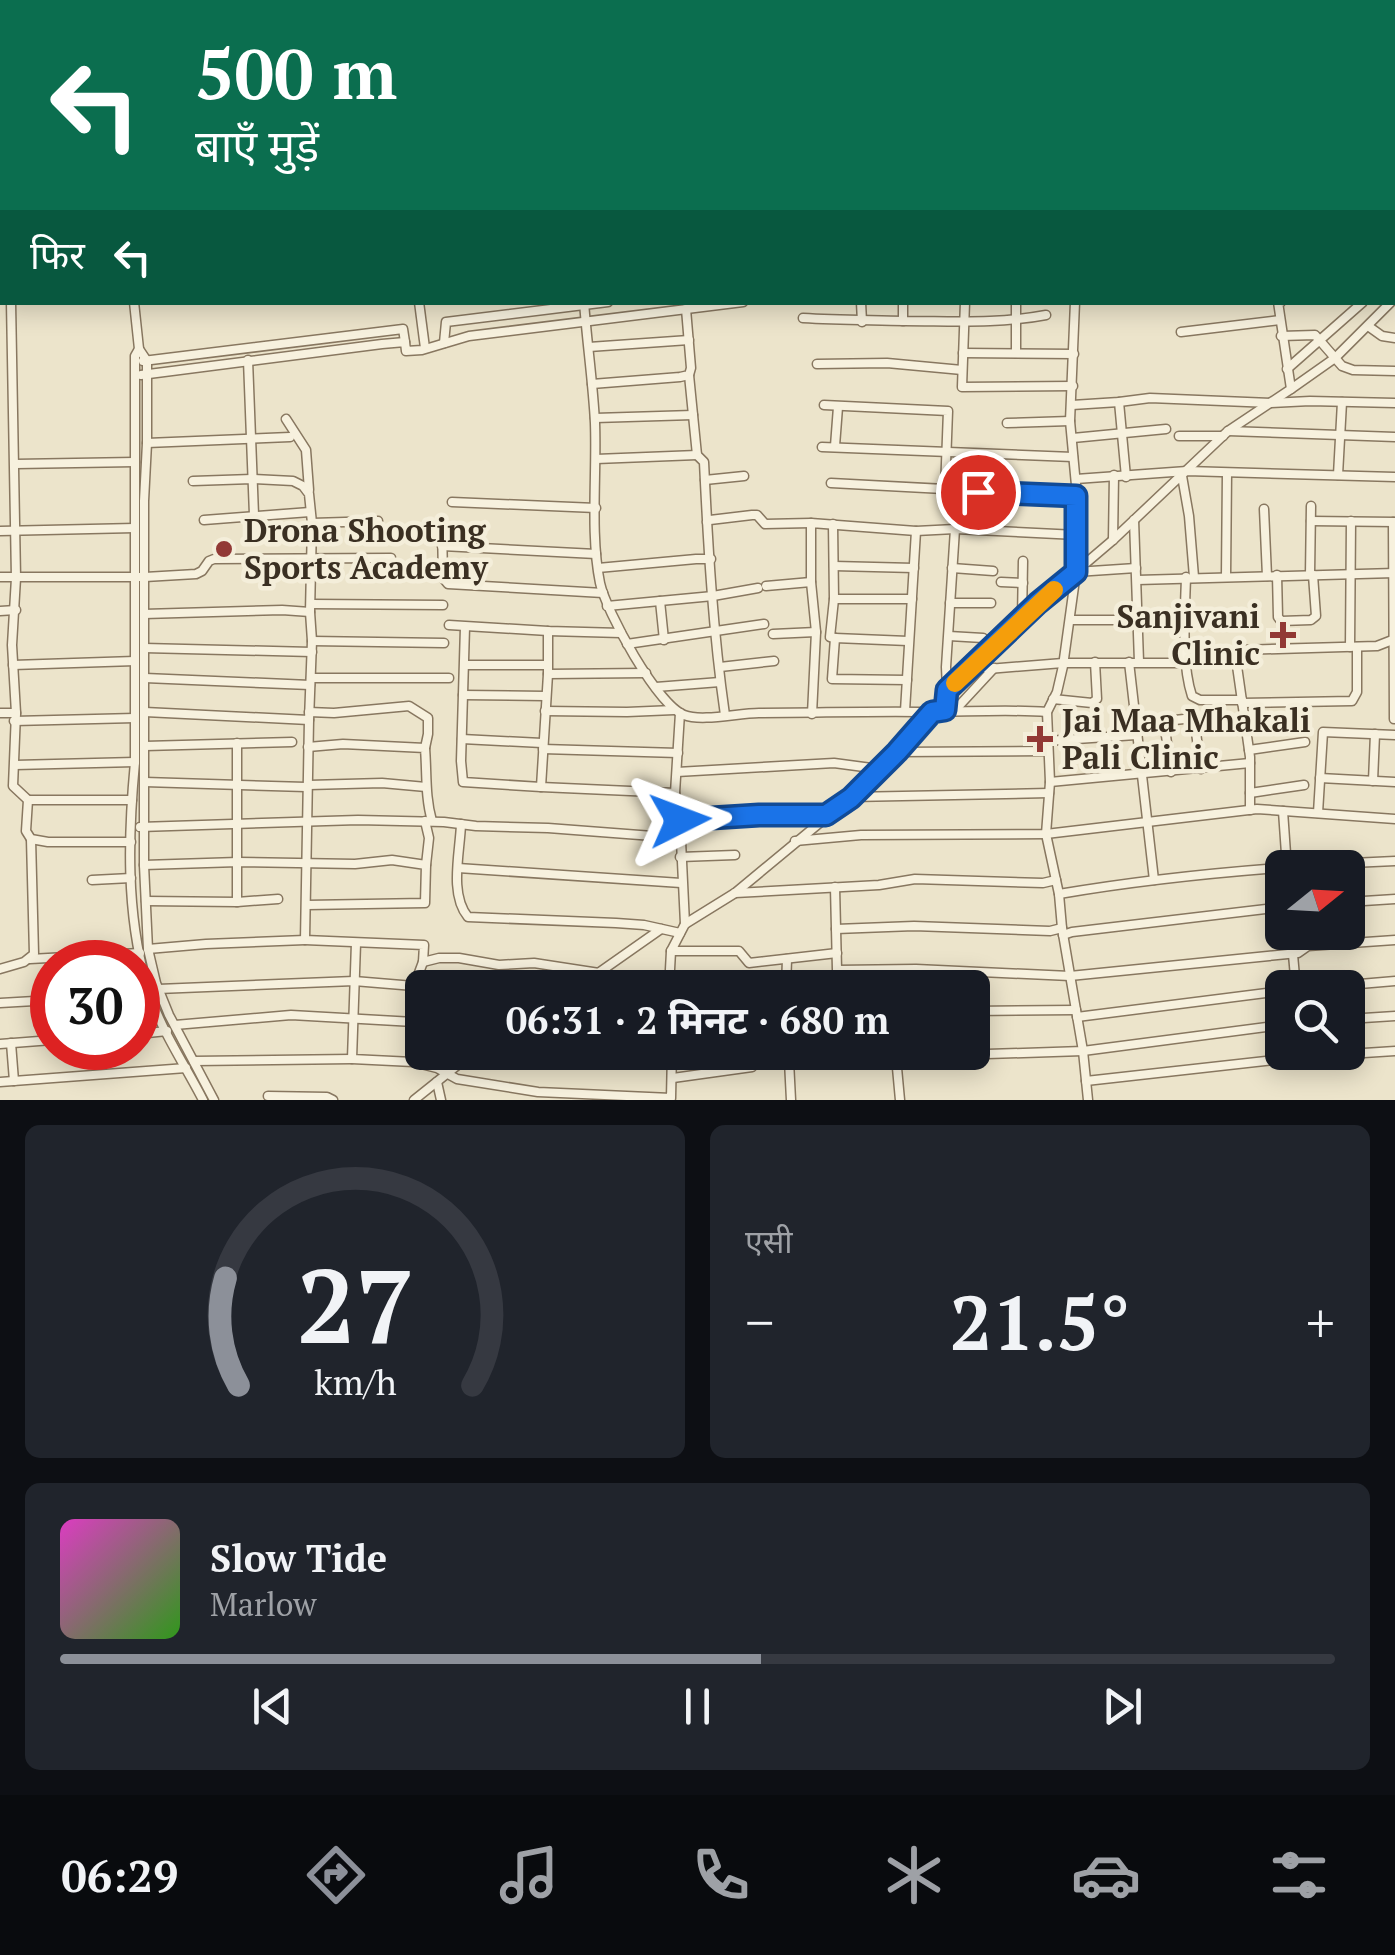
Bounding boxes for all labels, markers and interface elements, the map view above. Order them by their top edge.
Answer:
text: 500 m [195,26,397,119]
icon: left [30,40,160,170]
text: बाएँ मुड़ें [195,115,319,175]
text: फिर [30,230,85,280]
icon: left [105,230,160,285]
pin [936,450,1021,535]
icon: arrive [951,465,1006,520]
place label: Drona Shooting Sports Academy [244,509,489,588]
marker: Drona Shooting Sports Academy [213,538,235,560]
place label: Sanjivani Clinic [1117,595,1260,674]
marker: Sanjivani Clinic [1270,622,1296,648]
place label: Jai Maa Mhakali Pali Clinic [1062,699,1311,778]
marker: Jai Maa Mhakali Pali Clinic [1027,726,1053,752]
position arrow [628,768,732,872]
north arrow [1265,850,1365,950]
map controls [1265,850,1365,1070]
speed limit sign: 30 [30,940,160,1070]
button: search [1265,970,1365,1070]
text: 06:31 · 2 मिनट · 680 m [506,995,889,1045]
text: एसी [745,1220,793,1262]
text: 27 [296,1235,414,1373]
text: 21.5° [950,1272,1130,1371]
text: − [745,1285,774,1358]
text: + [1306,1285,1335,1358]
text: km/h [314,1358,396,1405]
text: Slow Tide [210,1533,387,1583]
text: Marlow [210,1583,316,1625]
icon: previous [245,1679,300,1734]
icon: pause [670,1679,725,1734]
icon: next [1095,1679,1150,1734]
icon: directions [301,1840,371,1910]
icon: music [494,1840,564,1910]
icon: phone [686,1840,756,1910]
icon: climate [879,1840,949,1910]
icon: car [1071,1840,1141,1910]
icon: filters [1264,1840,1334,1910]
text: 06:29 [61,1845,178,1905]

